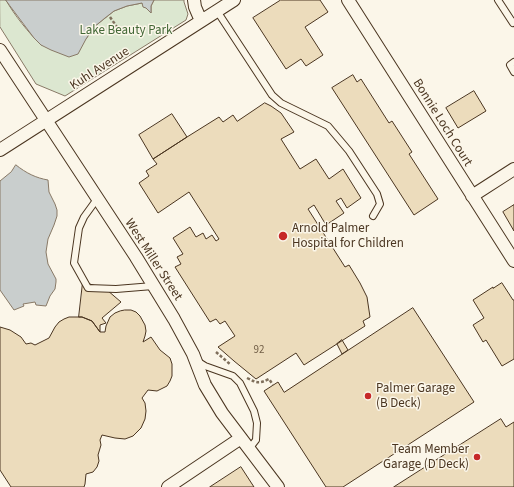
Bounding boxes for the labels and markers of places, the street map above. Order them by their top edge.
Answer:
place label: Arnold Palmer Hospital for Children [292,221,404,252]
marker: Arnold Palmer Hospital for Children [277,230,289,242]
place label: Palmer Garage (B Deck) [376,381,455,412]
marker: Palmer Garage (B Deck) [363,391,373,401]
place label: Team Member Garage (D Deck) [383,442,469,473]
marker: Team Member Garage (D Deck) [472,452,482,462]

